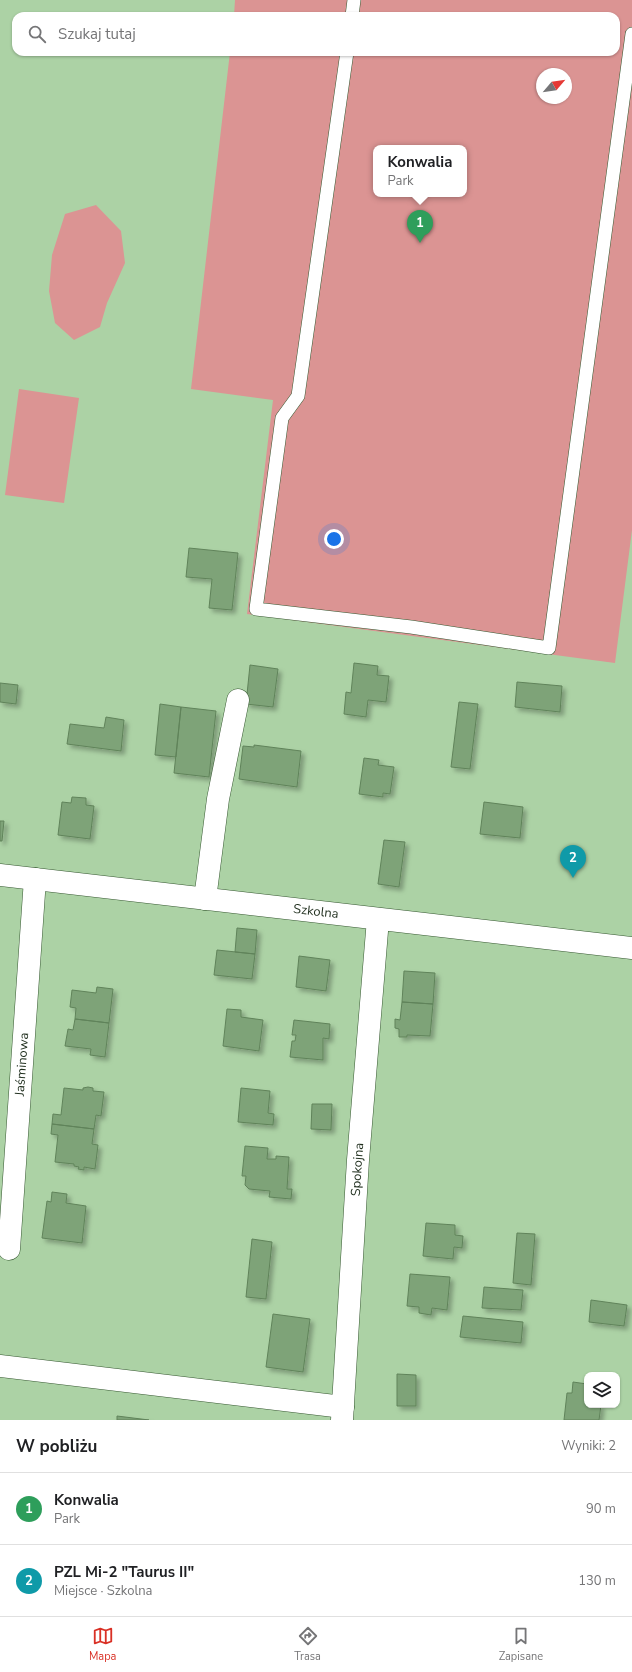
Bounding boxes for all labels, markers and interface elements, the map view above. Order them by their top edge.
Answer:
search box [12,12,620,56]
icon: search [26,23,48,45]
text: Szukaj tutaj [58,24,136,44]
north arrow [536,68,572,104]
popup [373,145,467,197]
text: Konwalia [388,152,452,172]
text: Park [388,172,414,190]
pin: 1 [407,210,433,243]
your location [324,529,344,549]
pin: 2 [560,845,586,878]
street label: Szkolna [292,900,340,923]
street label: Jaśminowa [11,1032,33,1098]
street label: Spokojna [347,1142,368,1197]
map controls [584,1372,620,1408]
button: layers [584,1372,620,1408]
text: W pobliżu [16,1435,97,1458]
text: Wyniki: 2 [561,1437,616,1455]
text: Konwalia [54,1490,119,1510]
text: 1 [25,1500,33,1518]
text: 90 m [586,1500,616,1518]
text: Park [54,1510,80,1528]
text: PZL Mi-2 "Taurus II" [54,1562,194,1582]
text: 2 [25,1572,33,1590]
text: 130 m [578,1572,616,1590]
text: Miejsce · Szkolna [54,1582,153,1600]
tab: Mapa [89,1625,116,1664]
tab: Trasa [294,1625,321,1664]
tab: Zapisane [499,1625,543,1664]

